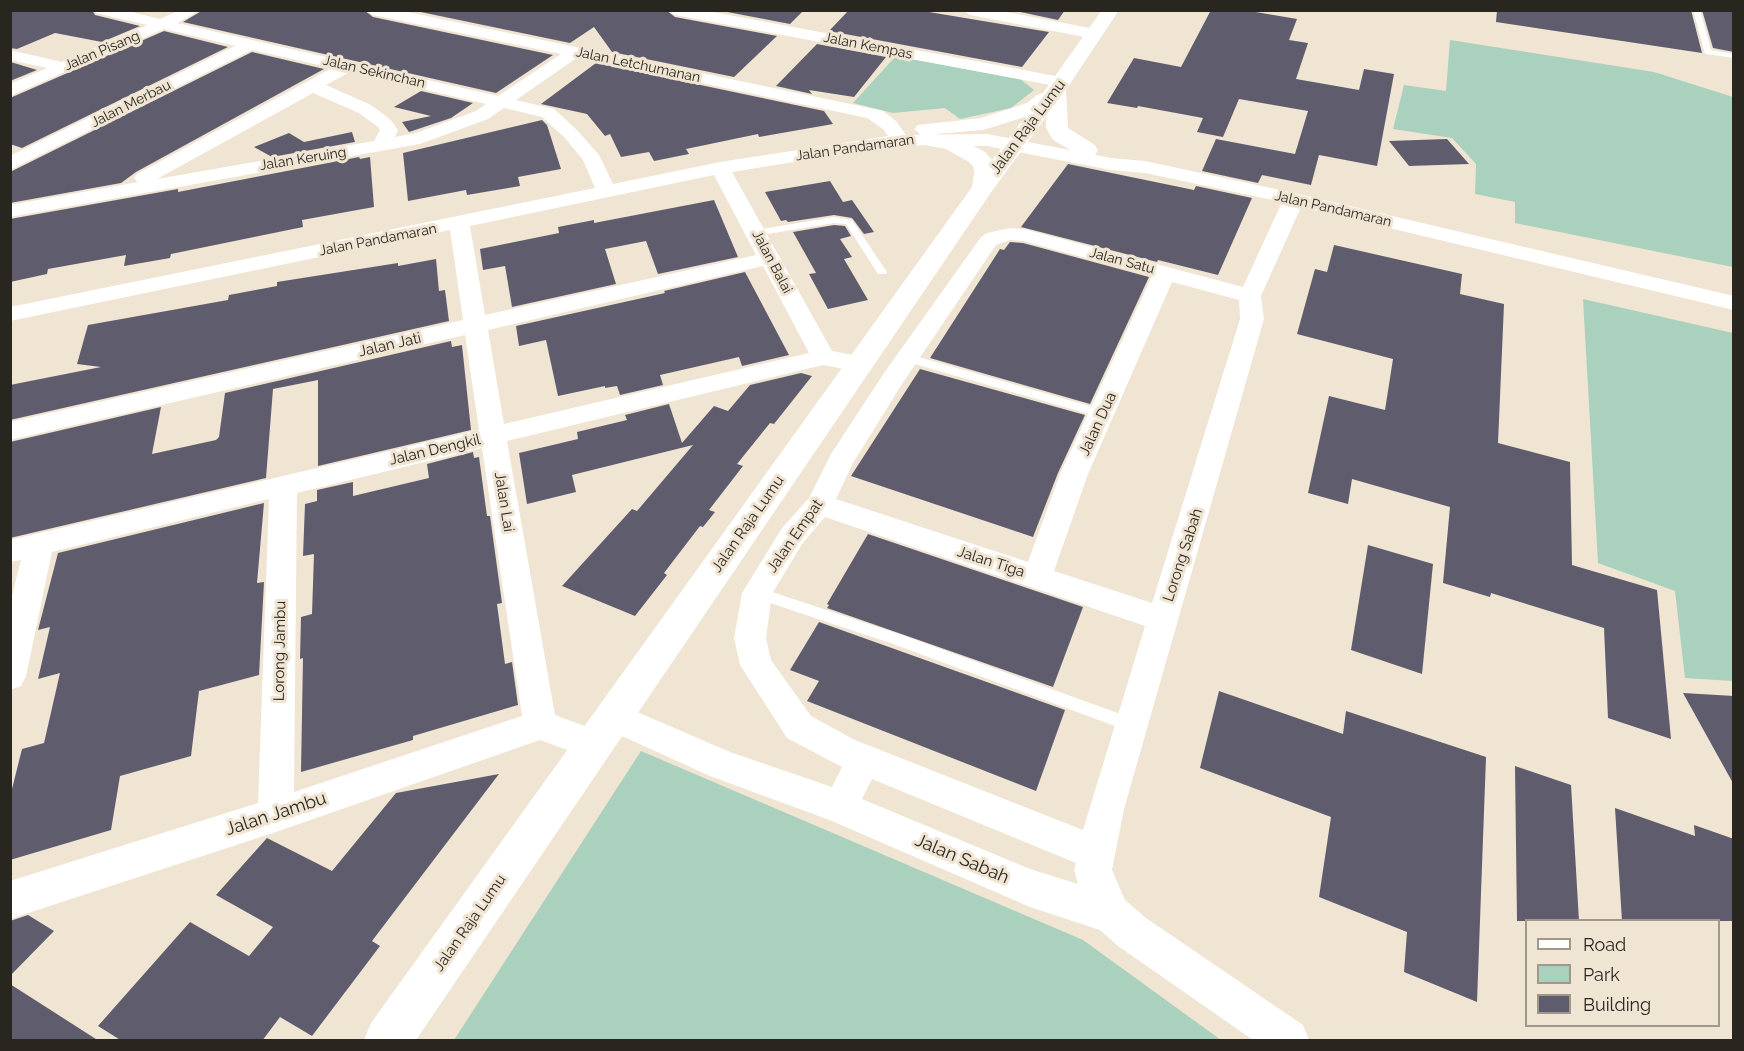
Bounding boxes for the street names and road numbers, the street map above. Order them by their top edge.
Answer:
street label: Jalan Pisang [62,28,142,74]
street label: Jalan Kempas [822,29,914,63]
street label: Jalan Letchumanan [574,44,702,86]
street label: Jalan Sekinchan [321,52,427,92]
street label: Jalan Raja Lumu [987,76,1069,178]
street label: Jalan Merbau [88,77,174,131]
street label: Jalan Pandamaran [795,131,915,165]
street label: Jalan Keruing [259,144,347,174]
street label: Jalan Pandamaran [1273,187,1393,231]
street label: Jalan Pandamaran [318,220,438,260]
street label: Jalan Balai [748,228,796,296]
street label: Jalan Satu [1088,244,1156,278]
street label: Jalan Jati [357,329,423,361]
street label: Jalan Dua [1075,389,1121,459]
street label: Jalan Dengkil [388,431,482,469]
street label: Jalan Lai [490,471,518,533]
street label: Jalan Raja Lumu [708,472,788,576]
street label: Jalan Empat [763,496,827,576]
street label: Lorong Sabah [1159,506,1207,604]
street label: Jalan Tiga [955,543,1027,581]
street label: Lorong Jambu [270,601,290,701]
street label: Jalan Jambu [223,788,329,840]
street label: Jalan Sabah [912,829,1012,889]
street label: Jalan Raja Lumu [430,871,510,975]

